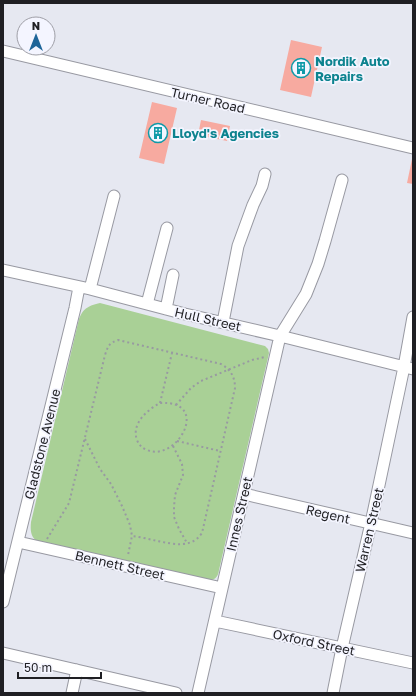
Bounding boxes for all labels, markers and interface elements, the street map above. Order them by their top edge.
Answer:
north arrow [16,16,56,56]
text: N [32,19,40,32]
place label: Nordik Auto Repairs [315,53,390,84]
building icon: Nordik Auto Repairs [290,57,312,79]
street label: Turner Road [169,84,247,116]
building icon: Lloyd's Agencies [147,122,169,144]
place label: Lloyd's Agencies [172,125,279,141]
street label: Hull Street [173,304,243,334]
street label: Gladstone Avenue [21,387,63,501]
street label: Innes Street [223,475,255,553]
street label: Warren Street [351,486,387,574]
street label: Regent [304,501,352,527]
street label: Bennett Street [73,547,167,583]
street label: Oxford Street [271,625,357,659]
scale bar [18,654,101,680]
text: 50 m [24,660,52,675]

